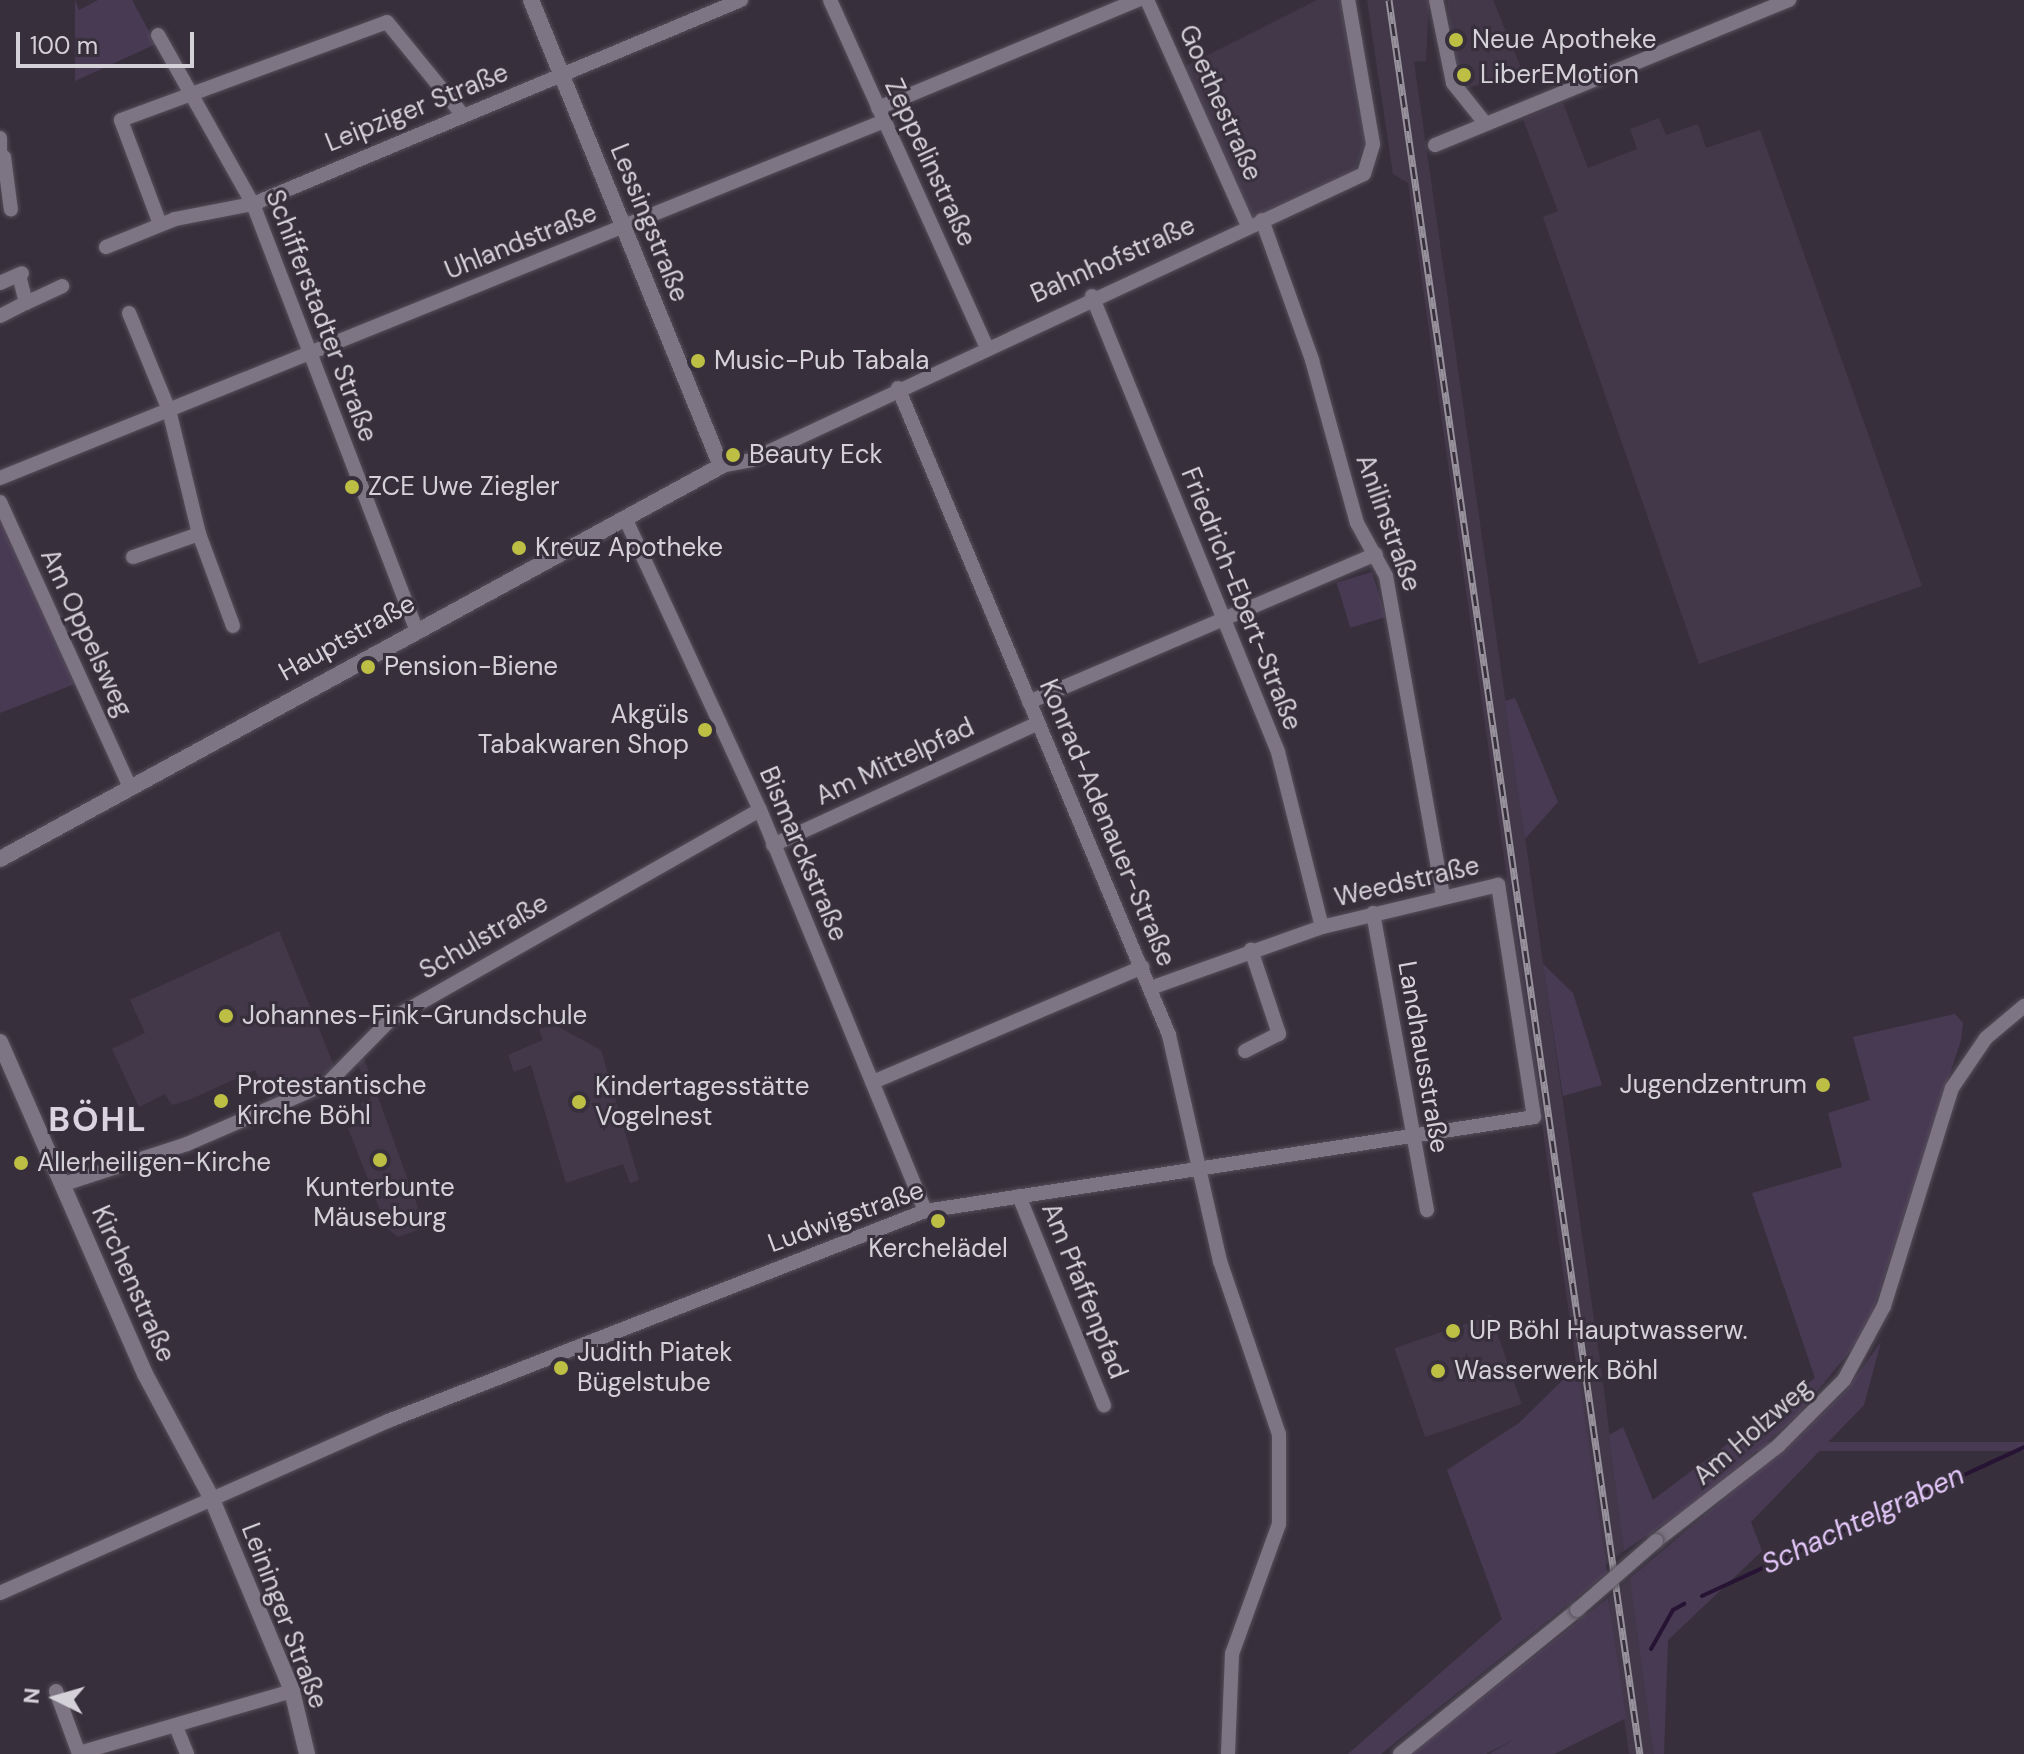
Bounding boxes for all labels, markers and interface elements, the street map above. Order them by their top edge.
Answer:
scale bar [20,16,198,66]
street label: Goethestraße [1172,20,1268,186]
place label: Neue Apotheke [1472,24,1657,56]
text: 100 m [30,30,98,61]
marker: Neue Apotheke [1447,31,1465,49]
street label: Leipziger Straße [321,57,513,159]
place label: LiberEMotion [1480,59,1639,91]
marker: LiberEMotion [1455,66,1473,84]
street label: Zeppelinstraße [878,74,982,252]
street label: Lessingstraße [603,139,695,307]
street label: Schifferstadter Straße [258,186,384,446]
street label: Uhlandstraße [440,197,602,287]
street label: Bahnhofstraße [1026,210,1200,310]
place label: Music-Pub Tabala [714,345,929,377]
marker: Music-Pub Tabala [689,352,707,370]
place label: Beauty Eck [749,439,883,471]
marker: Beauty Eck [724,446,742,464]
street label: Anilinstraße [1349,450,1427,596]
street label: Friedrich-Ebert-Straße [1174,463,1308,735]
place label: ZCE Uwe Ziegler [368,471,560,503]
marker: ZCE Uwe Ziegler [343,478,361,496]
place label: Kreuz Apotheke [535,532,723,564]
marker: Kreuz Apotheke [510,539,528,557]
street label: Am Oppelsweg [33,544,139,722]
street label: Hauptstraße [274,588,420,688]
place label: Pension-Biene [384,651,558,683]
marker: Pension-Biene [359,658,377,676]
street label: Konrad-Adenauer-Straße [1032,675,1182,971]
place label: Akgüls Tabakwaren Shop [478,699,689,760]
street label: Am Mittelpfad [811,712,979,812]
marker: Akgüls Tabakwaren Shop [696,721,714,739]
street label: Bismarckstraße [752,762,854,946]
street label: Weedstraße [1332,850,1482,914]
street label: Schulstraße [414,888,554,986]
street label: Landhausstraße [1391,959,1455,1155]
place label: Johannes-Fink-Grundschule [242,1000,587,1032]
marker: Johannes-Fink-Grundschule [217,1007,235,1025]
place label: Jugendzentrum [1620,1069,1807,1101]
place label: Protestantische Kirche Böhl [237,1070,427,1132]
place label: Kindertagesstätte Vogelnest [595,1071,809,1132]
marker: Jugendzentrum [1814,1076,1832,1094]
marker: Protestantische Kirche Böhl [212,1092,230,1110]
marker: Kindertagesstätte Vogelnest [570,1093,588,1111]
district label: BÖHL [48,1100,148,1140]
place label: Allerheiligen-Kirche [37,1147,271,1179]
marker: Kunterbunte Mäuseburg [371,1151,389,1169]
marker: Allerheiligen-Kirche [12,1154,30,1172]
place label: Kunterbunte Mäuseburg [305,1172,455,1234]
street label: Ludwigstraße [764,1174,928,1260]
street label: Am Pfaffenpfad [1035,1199,1133,1383]
street label: Kirchenstraße [85,1201,181,1367]
marker: Kerchelädel [929,1212,947,1230]
place label: Kerchelädel [868,1233,1008,1265]
place label: UP Böhl Hauptwasserw. [1469,1315,1748,1347]
marker: UP Böhl Hauptwasserw. [1444,1322,1462,1340]
place label: Judith Piatek Bügelstube [577,1337,732,1398]
place label: Wasserwerk Böhl [1454,1355,1658,1387]
marker: Judith Piatek Bügelstube [552,1359,570,1377]
marker: Wasserwerk Böhl [1429,1362,1447,1380]
street label: Am Holzweg [1687,1372,1819,1492]
water label: Schachtelgraben [1756,1458,1970,1582]
street label: Leininger Straße [234,1519,334,1713]
north arrow [16,1658,96,1738]
text: N [16,1687,47,1705]

